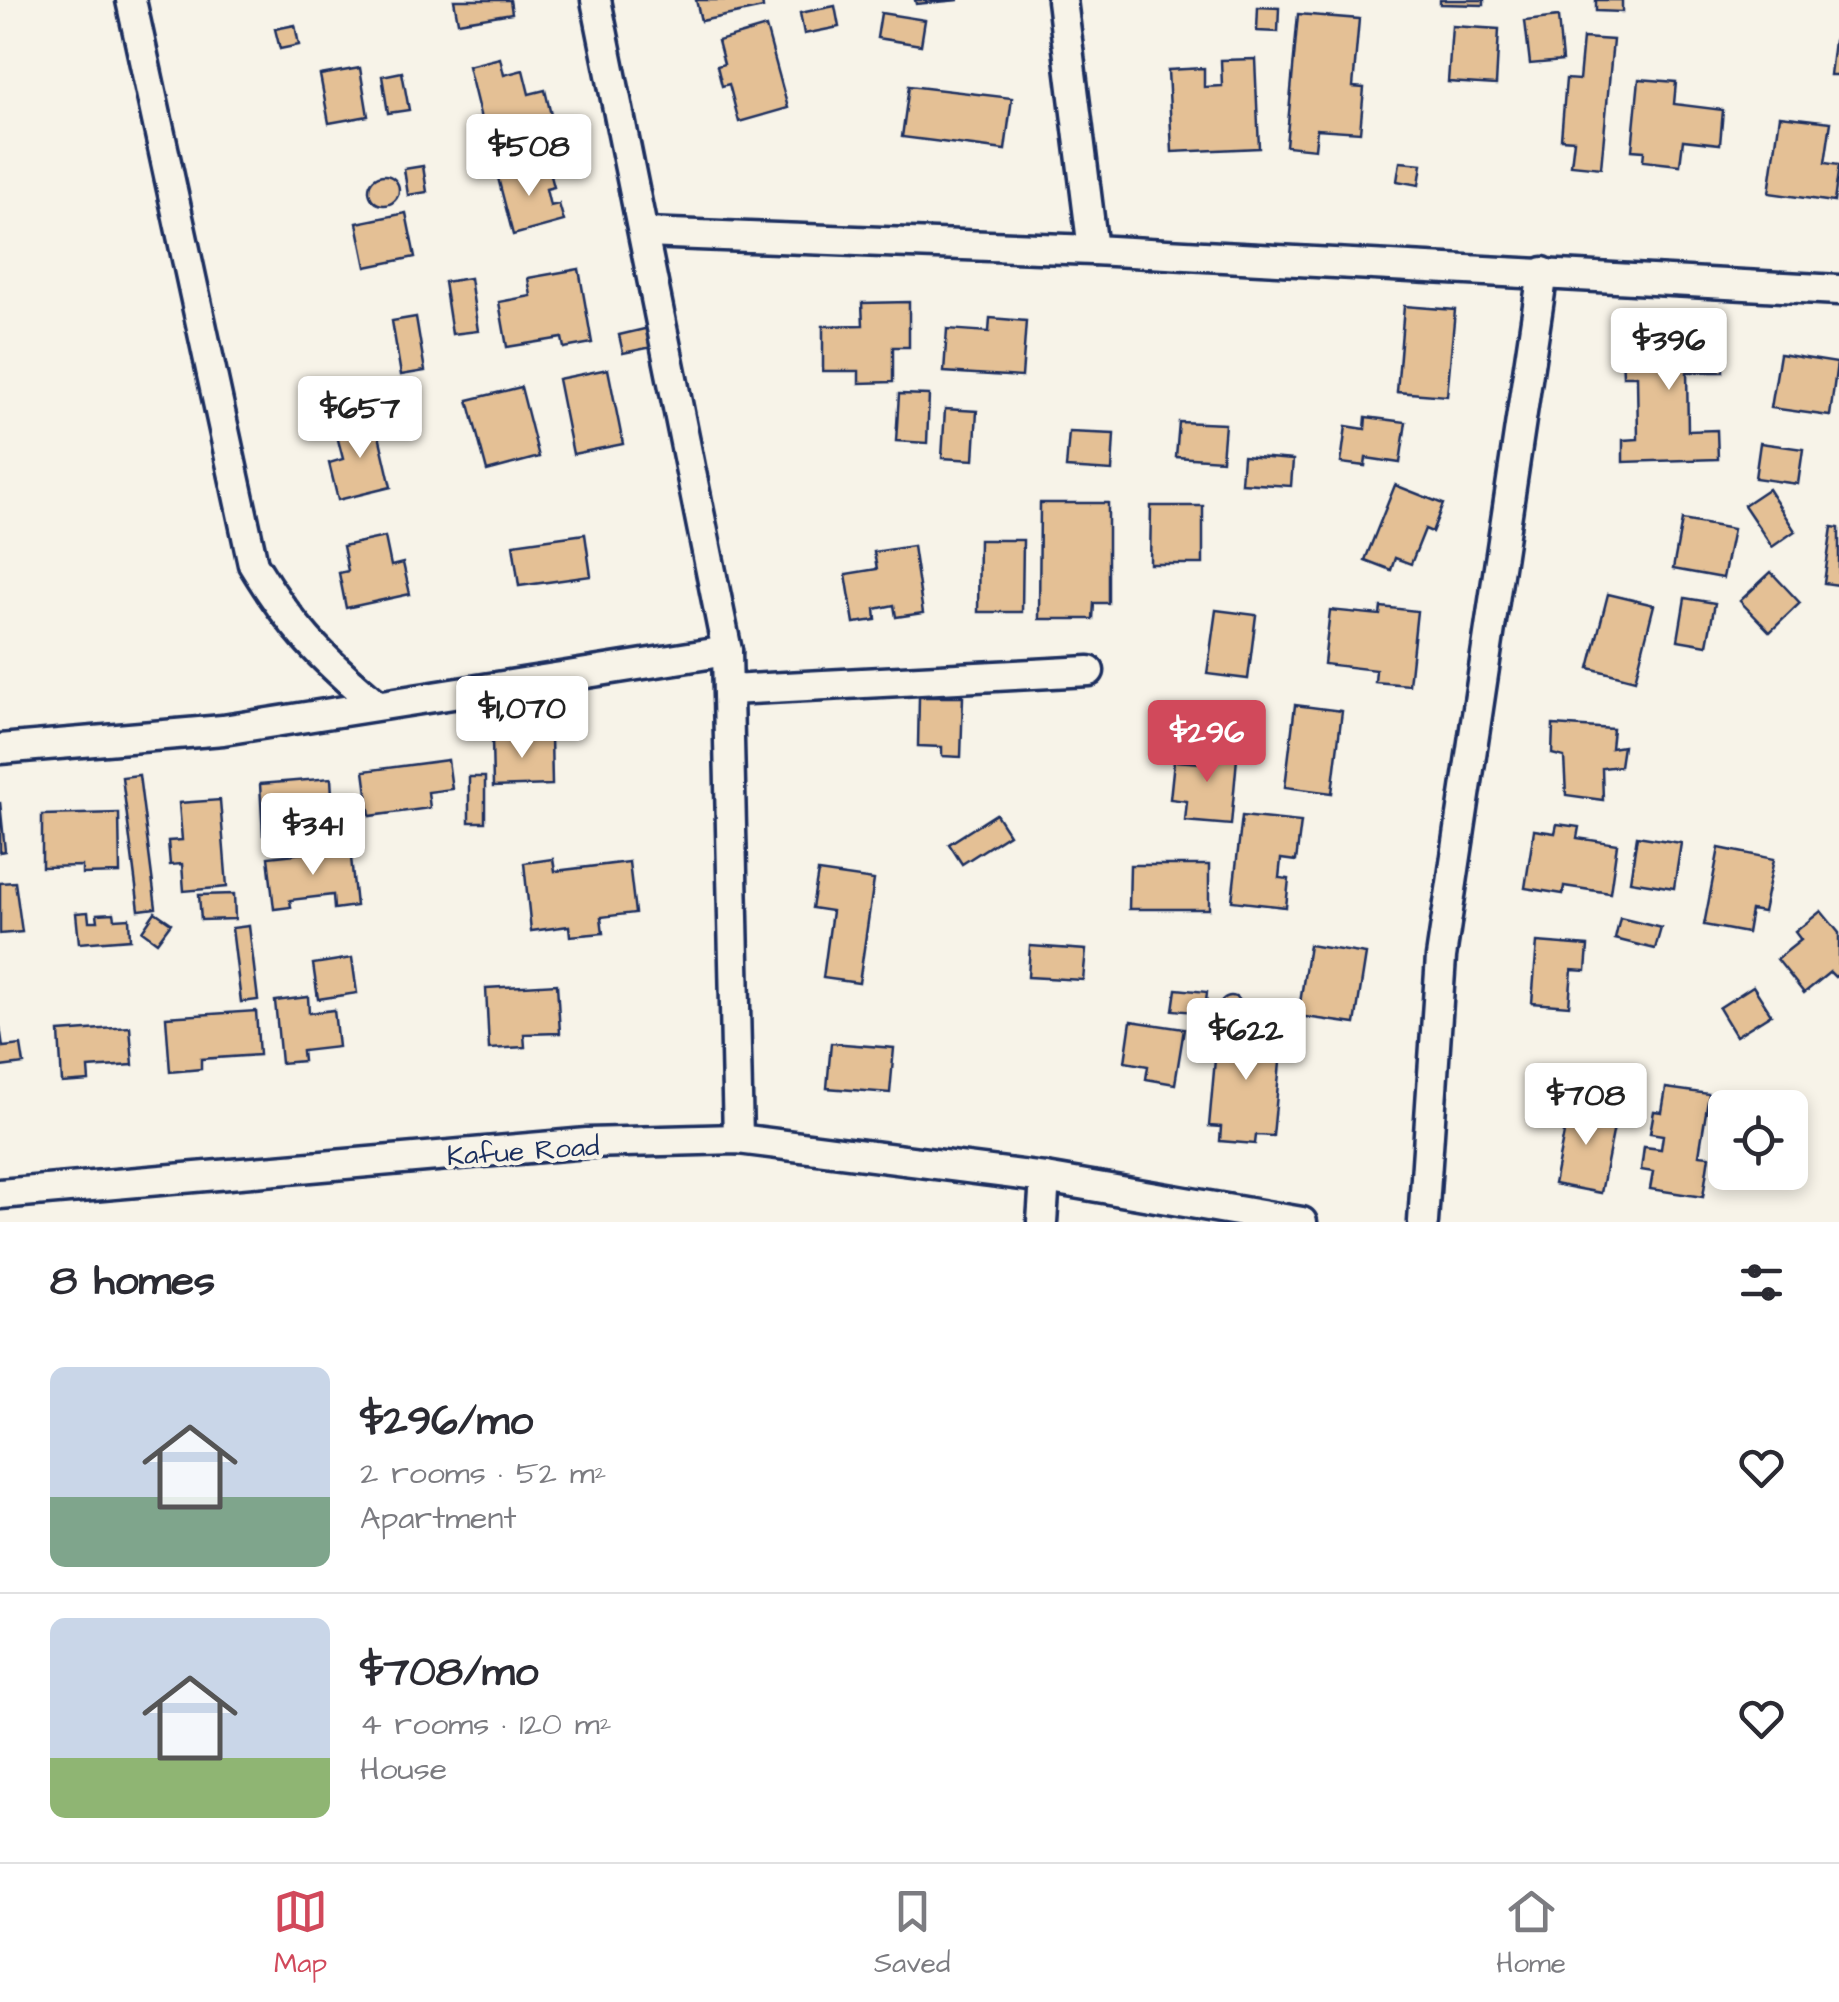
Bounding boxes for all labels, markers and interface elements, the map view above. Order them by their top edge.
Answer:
pin: $508 [470,114,588,199]
text: $508 [488,124,570,169]
pin: $396 [1610,308,1728,393]
text: $396 [1633,318,1705,363]
pin: $657 [301,376,419,461]
text: $657 [320,386,400,431]
pin: $1,070 [441,676,603,761]
text: $1,070 [478,686,566,731]
pin: $296 [1148,700,1266,785]
text: $296 [1170,710,1244,755]
pin: $341 [254,793,372,878]
text: $341 [283,803,343,848]
pin: $622 [1187,998,1305,1083]
text: $622 [1209,1008,1283,1053]
pin: $708 [1527,1063,1645,1148]
text: $708 [1547,1073,1625,1118]
map controls [1708,1090,1808,1190]
button: locate [1708,1090,1808,1190]
street label: Kafue Road [446,1127,601,1176]
text: 8 homes [50,1253,215,1311]
icon: filters [1734,1255,1789,1310]
text: $296/mo [360,1393,533,1451]
icon: home [130,1407,250,1527]
icon: heart [1734,1440,1789,1495]
text: 2 rooms · 52 m² [360,1451,607,1496]
text: Apartment [360,1496,516,1541]
text: $708/mo [360,1644,538,1702]
icon: home [130,1658,250,1778]
icon: heart [1734,1691,1789,1746]
text: 4 rooms · 120 m² [360,1702,612,1747]
text: House [360,1747,447,1792]
tab: Map [273,1884,328,1983]
tab: Saved [874,1884,950,1983]
tab: Home [1496,1884,1566,1983]

